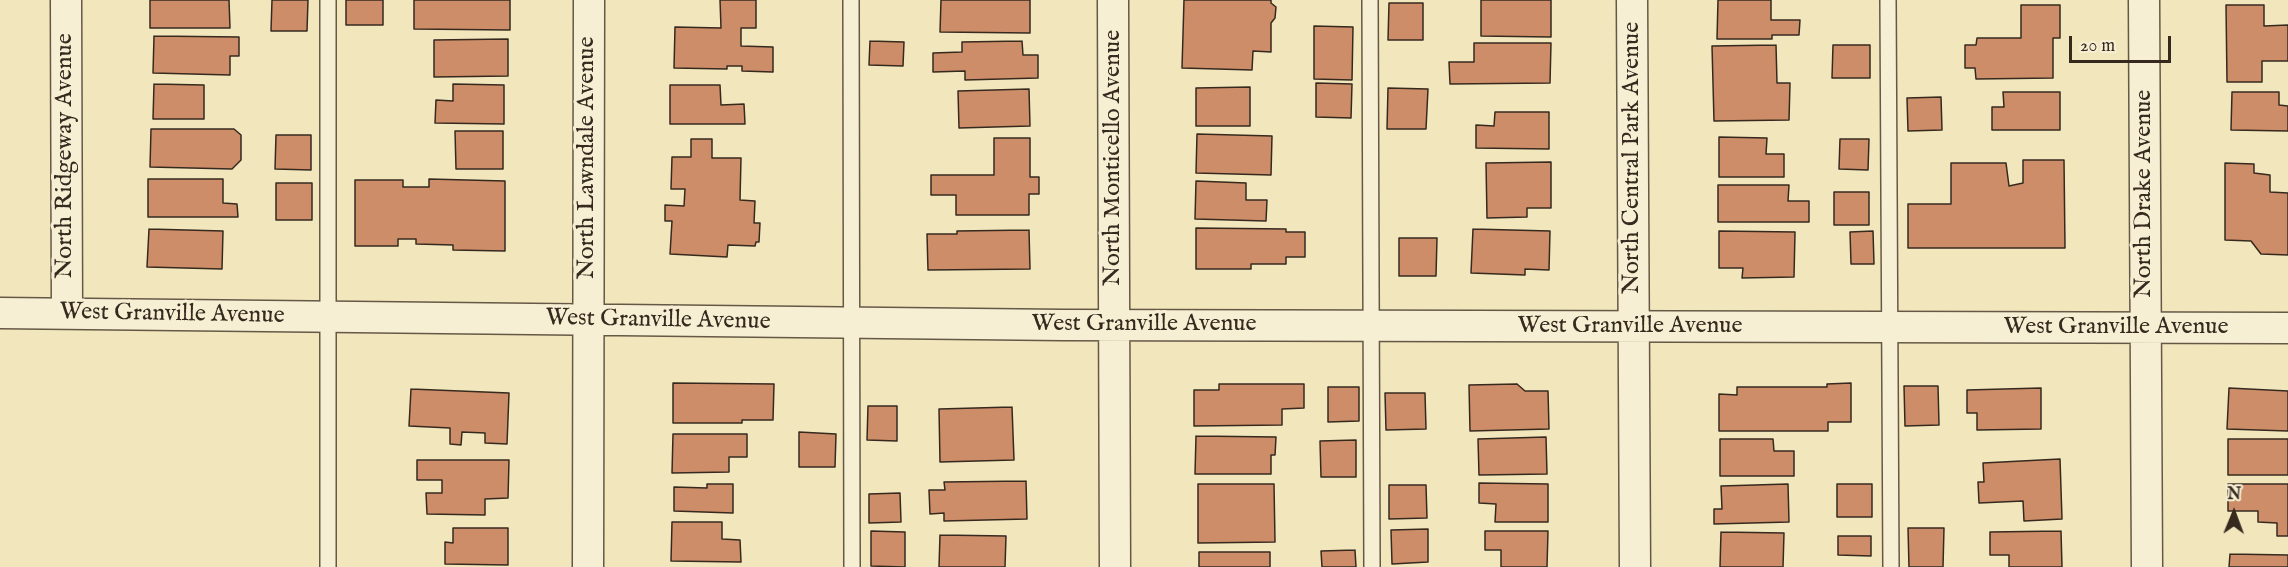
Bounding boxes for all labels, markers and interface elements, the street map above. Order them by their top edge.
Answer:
street label: North Central Park Avenue [1619,22,1647,294]
scale bar [2072,24,2174,62]
street label: North Monticello Avenue [1100,30,1128,286]
street label: North Ridgeway Avenue [52,33,80,279]
text: 20 m [2080,35,2115,58]
street label: North Lawndale Avenue [574,37,602,279]
street label: North Drake Avenue [2131,90,2159,298]
street label: West Granville Avenue [59,299,285,331]
street label: West Granville Avenue [545,305,771,337]
street label: West Granville Avenue [1031,311,1257,339]
street label: West Granville Avenue [1517,313,1743,341]
street label: West Granville Avenue [2003,314,2229,342]
north arrow [2204,483,2264,543]
text: N [2227,485,2241,505]

